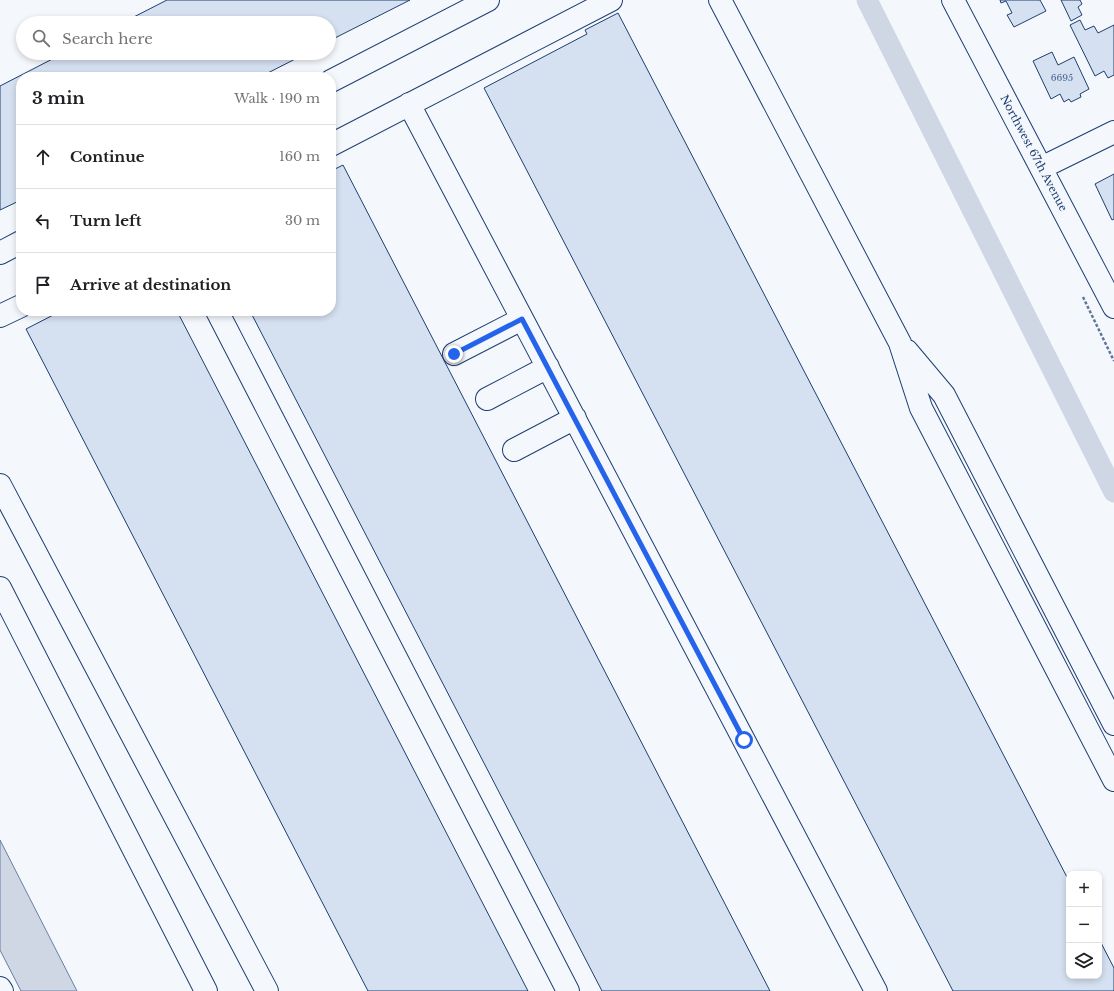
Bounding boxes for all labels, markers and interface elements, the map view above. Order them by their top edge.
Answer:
search box [16,16,336,60]
icon: search [30,27,52,49]
text: Search here [62,29,153,48]
house number: 6695 [1051,72,1073,83]
text: 3 min [32,88,85,109]
text: Walk · 190 m [234,90,320,107]
street label: Northwest 67th Avenue [997,92,1071,214]
icon: ahead [32,146,54,168]
text: Continue [70,147,145,166]
text: 160 m [279,148,320,165]
icon: left [32,210,54,232]
text: Turn left [70,211,141,230]
text: 30 m [285,212,320,229]
icon: arrive [32,274,54,296]
text: Arrive at destination [70,275,231,294]
route end [445,345,463,363]
route start [735,731,753,749]
map controls [1066,871,1102,979]
button: + [1066,871,1102,907]
button: − [1066,907,1102,943]
button: layers [1066,943,1102,979]

